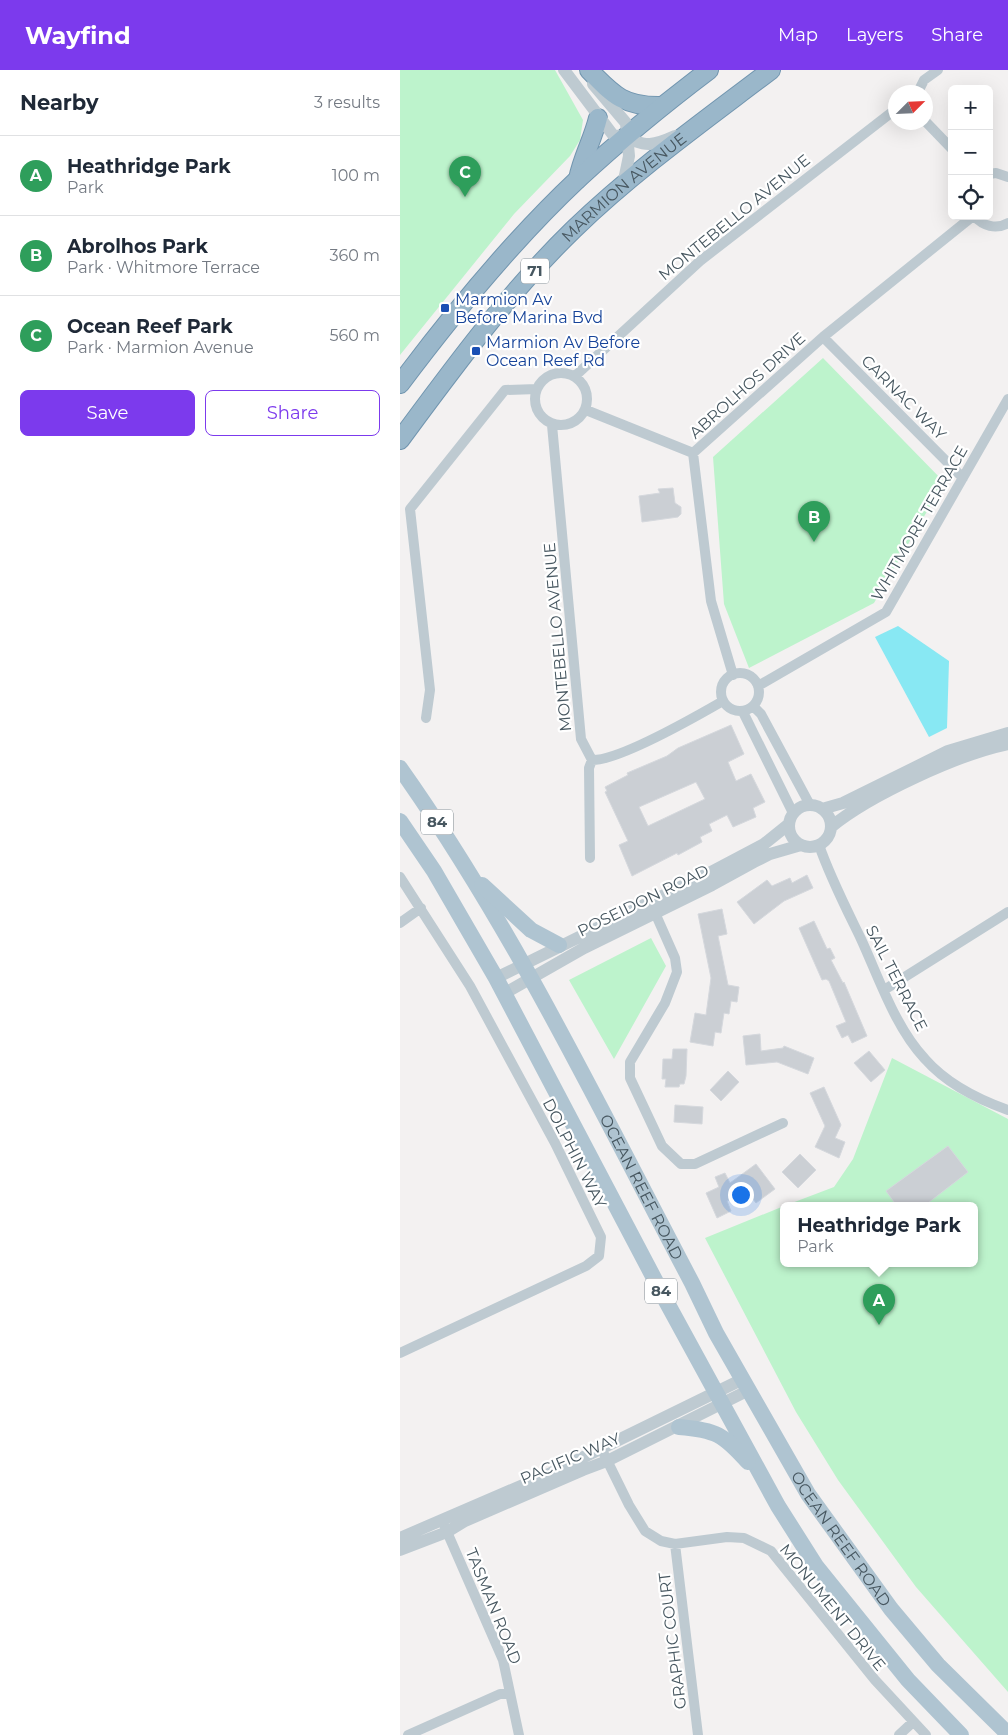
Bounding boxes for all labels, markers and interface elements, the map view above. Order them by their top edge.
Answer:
text: Wayfind [25,21,131,50]
text: Map [778,24,818,46]
text: Layers [846,24,903,46]
text: Share [931,24,983,46]
north arrow [888,85,933,130]
map controls [948,85,993,220]
button: + [948,85,993,130]
text: Nearby [20,90,99,115]
text: 3 results [314,93,380,112]
street label: MARMION AVENUE [558,129,690,246]
button: − [948,130,993,175]
street label: MONTEBELLO AVENUE [655,150,814,284]
text: Heathridge Park [67,155,231,178]
pin: C [449,156,481,197]
text: A [30,166,42,185]
text: 100 m [332,166,380,185]
button: locate [948,175,993,220]
text: Park [67,178,104,197]
text: Abrolhos Park [67,235,208,258]
text: B [30,246,42,265]
text: 360 m [329,246,380,265]
text: Park · Whitmore Terrace [67,258,260,277]
road number: 71 [521,258,549,284]
place label: Marmion Av Before Marina Bvd [455,290,603,327]
marker: Marmion Av Before Marina Bvd [439,302,451,314]
text: Ocean Reef Park [67,315,233,338]
text: C [30,326,42,345]
text: 560 m [329,326,380,345]
street label: ABROLHOS DRIVE [685,328,809,442]
place label: Marmion Av Before Ocean Reef Rd [486,333,640,370]
text: Park · Marmion Avenue [67,338,254,357]
marker: Marmion Av Before Ocean Reef Rd [470,345,482,357]
street label: CARNAC WAY [857,351,951,444]
button: Save [20,390,195,436]
button: Share [205,390,380,436]
street label: WHITMORE TERRACE [867,442,972,604]
pin: B [798,501,830,542]
street label: MONTEBELLO AVENUE [540,542,575,732]
road number: 84 [421,810,453,834]
street label: POSEIDON ROAD [574,860,712,940]
street label: SAIL TERRACE [862,922,931,1034]
street label: DOLPHIN WAY [539,1095,611,1212]
street label: OCEAN REEF ROAD [596,1111,687,1263]
your location [728,1182,754,1208]
popup [780,1202,978,1267]
text: Heathridge Park [797,1214,961,1237]
text: Park [797,1237,834,1256]
road number: 84 [645,1278,677,1304]
pin: A [863,1284,895,1325]
street label: PACIFIC WAY [517,1429,624,1488]
street label: OCEAN REEF ROAD [787,1468,895,1610]
street label: MONUMENT DRIVE [776,1540,890,1675]
street label: TASMAN ROAD [462,1545,525,1667]
street label: GRAPHIC COURT [655,1571,690,1710]

